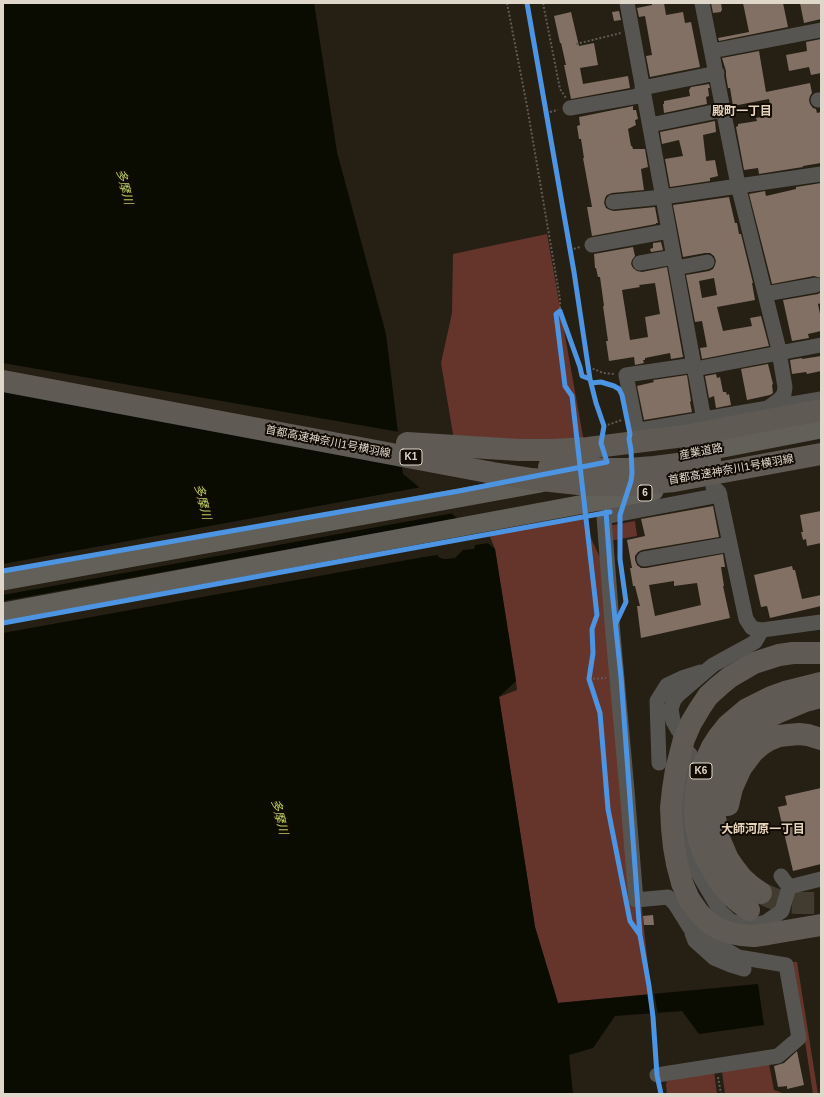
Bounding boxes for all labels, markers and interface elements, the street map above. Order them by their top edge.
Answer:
district label: 殿町一丁目 [712,105,772,119]
water label: 多摩川 [113,168,135,206]
street label: 首都高速神奈川1号横羽線 [264,423,392,461]
street label: 産業道路 [678,441,724,463]
road number: K1 [400,449,422,465]
street label: 首都高速神奈川1号横羽線 [667,452,795,488]
water label: 多摩川 [191,483,213,521]
road number: 6 [638,485,652,501]
road number: K6 [690,763,712,779]
water label: 多摩川 [268,798,290,836]
district label: 大師河原一丁目 [721,823,805,837]

